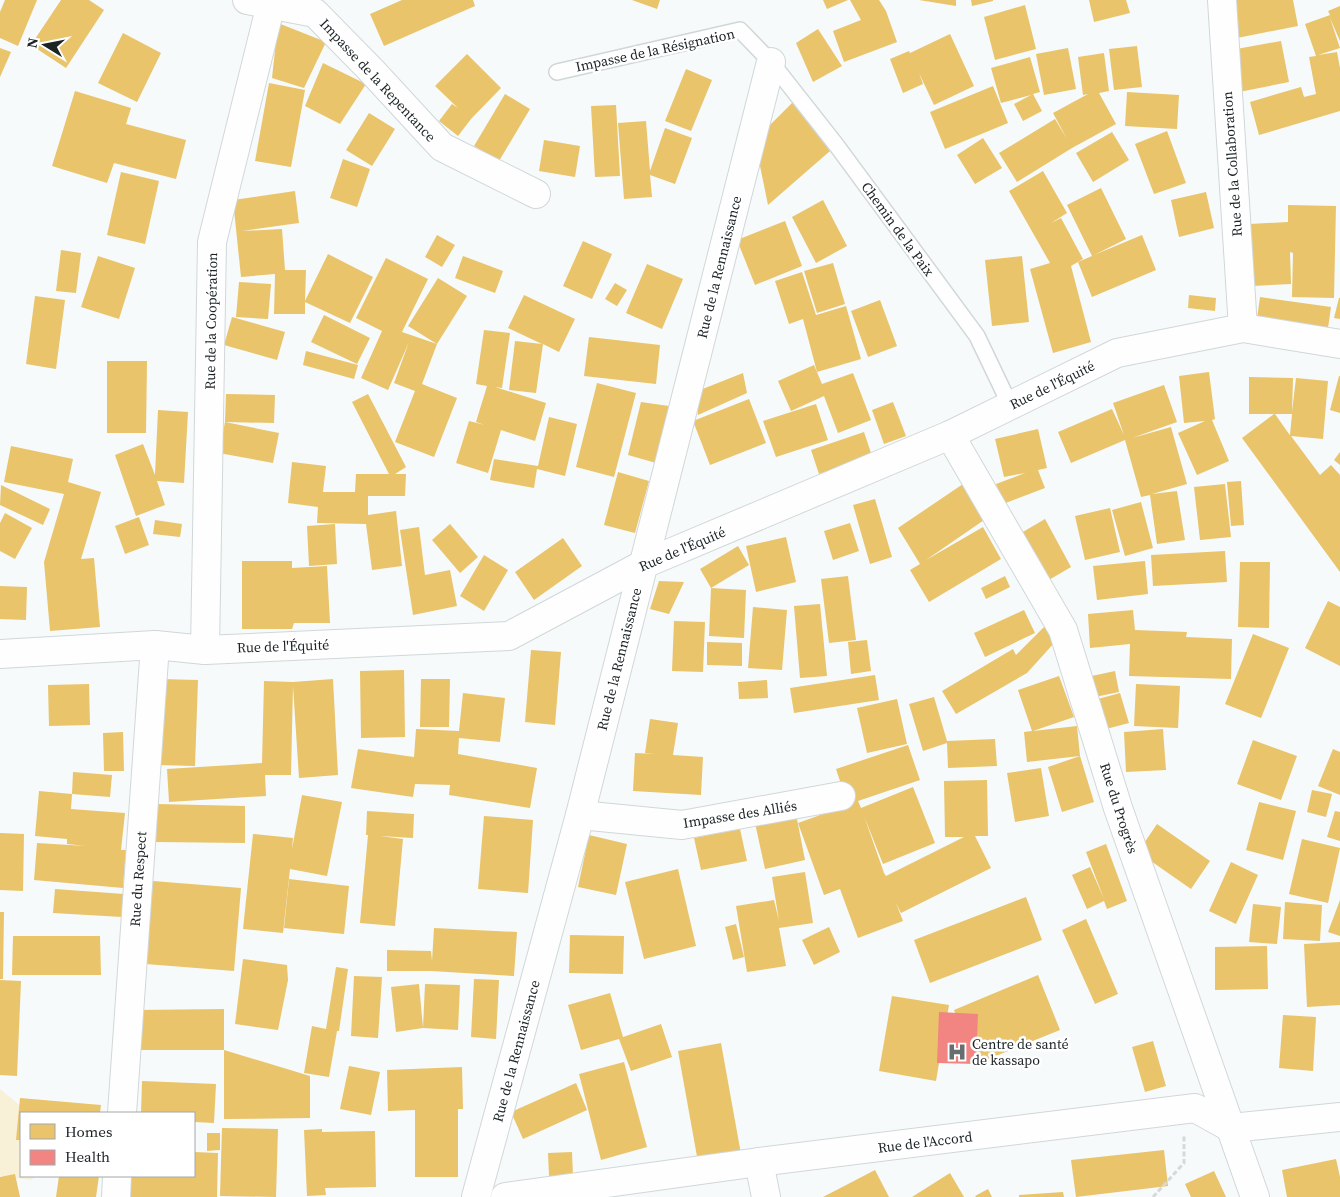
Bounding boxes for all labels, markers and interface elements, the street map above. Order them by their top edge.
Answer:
street label: Impasse de la Repentance [315,14,441,146]
north arrow [20,20,70,70]
street label: Impasse de la Résignation [574,23,737,77]
text: N [21,36,43,50]
street label: Rue de la Collaboration [1217,90,1247,237]
street label: Chemin de la Paix [857,178,940,281]
street label: Rue de la Rennaissance [692,194,746,340]
street label: Rue de la Coopération [200,252,222,390]
street label: Rue de l'Équité [1006,356,1098,414]
street label: Rue de l'Équité [636,522,728,576]
street label: Rue de la Rennaissance [592,586,646,732]
street label: Rue de l'Équité [236,634,330,658]
street label: Rue du Progrès [1095,760,1143,856]
street label: Impasse des Alliés [682,795,798,833]
street label: Rue du Respect [125,830,151,927]
street label: Rue de la Rennaissance [487,978,545,1124]
place label: Centre de santé de kassapo [972,1034,1069,1070]
hospital icon: Centre de santé de kassapo [946,1041,968,1063]
legend [20,1112,195,1177]
text: Homes [65,1121,112,1142]
street label: Rue de l'Accord [877,1126,973,1158]
text: Health [65,1146,110,1167]

